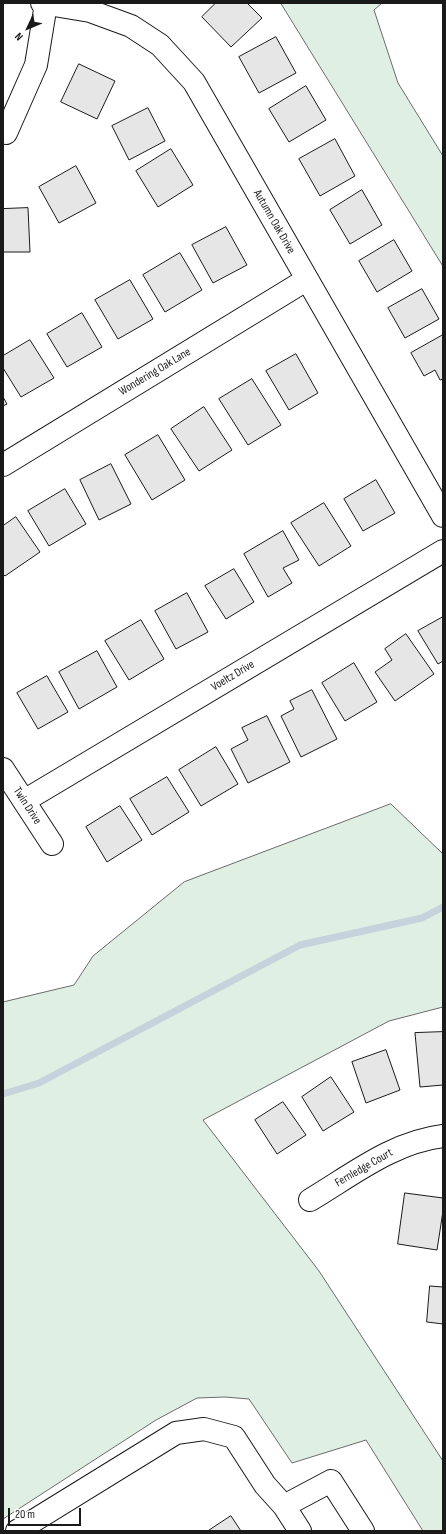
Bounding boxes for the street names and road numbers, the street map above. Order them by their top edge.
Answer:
street label: Autumn Oak Drive [250,187,298,257]
street label: Wondering Oak Lane [117,345,193,399]
street label: Voeltz Drive [209,657,257,695]
street label: Twin Drive [10,785,44,827]
street label: Fernledge Court [333,1146,395,1190]

